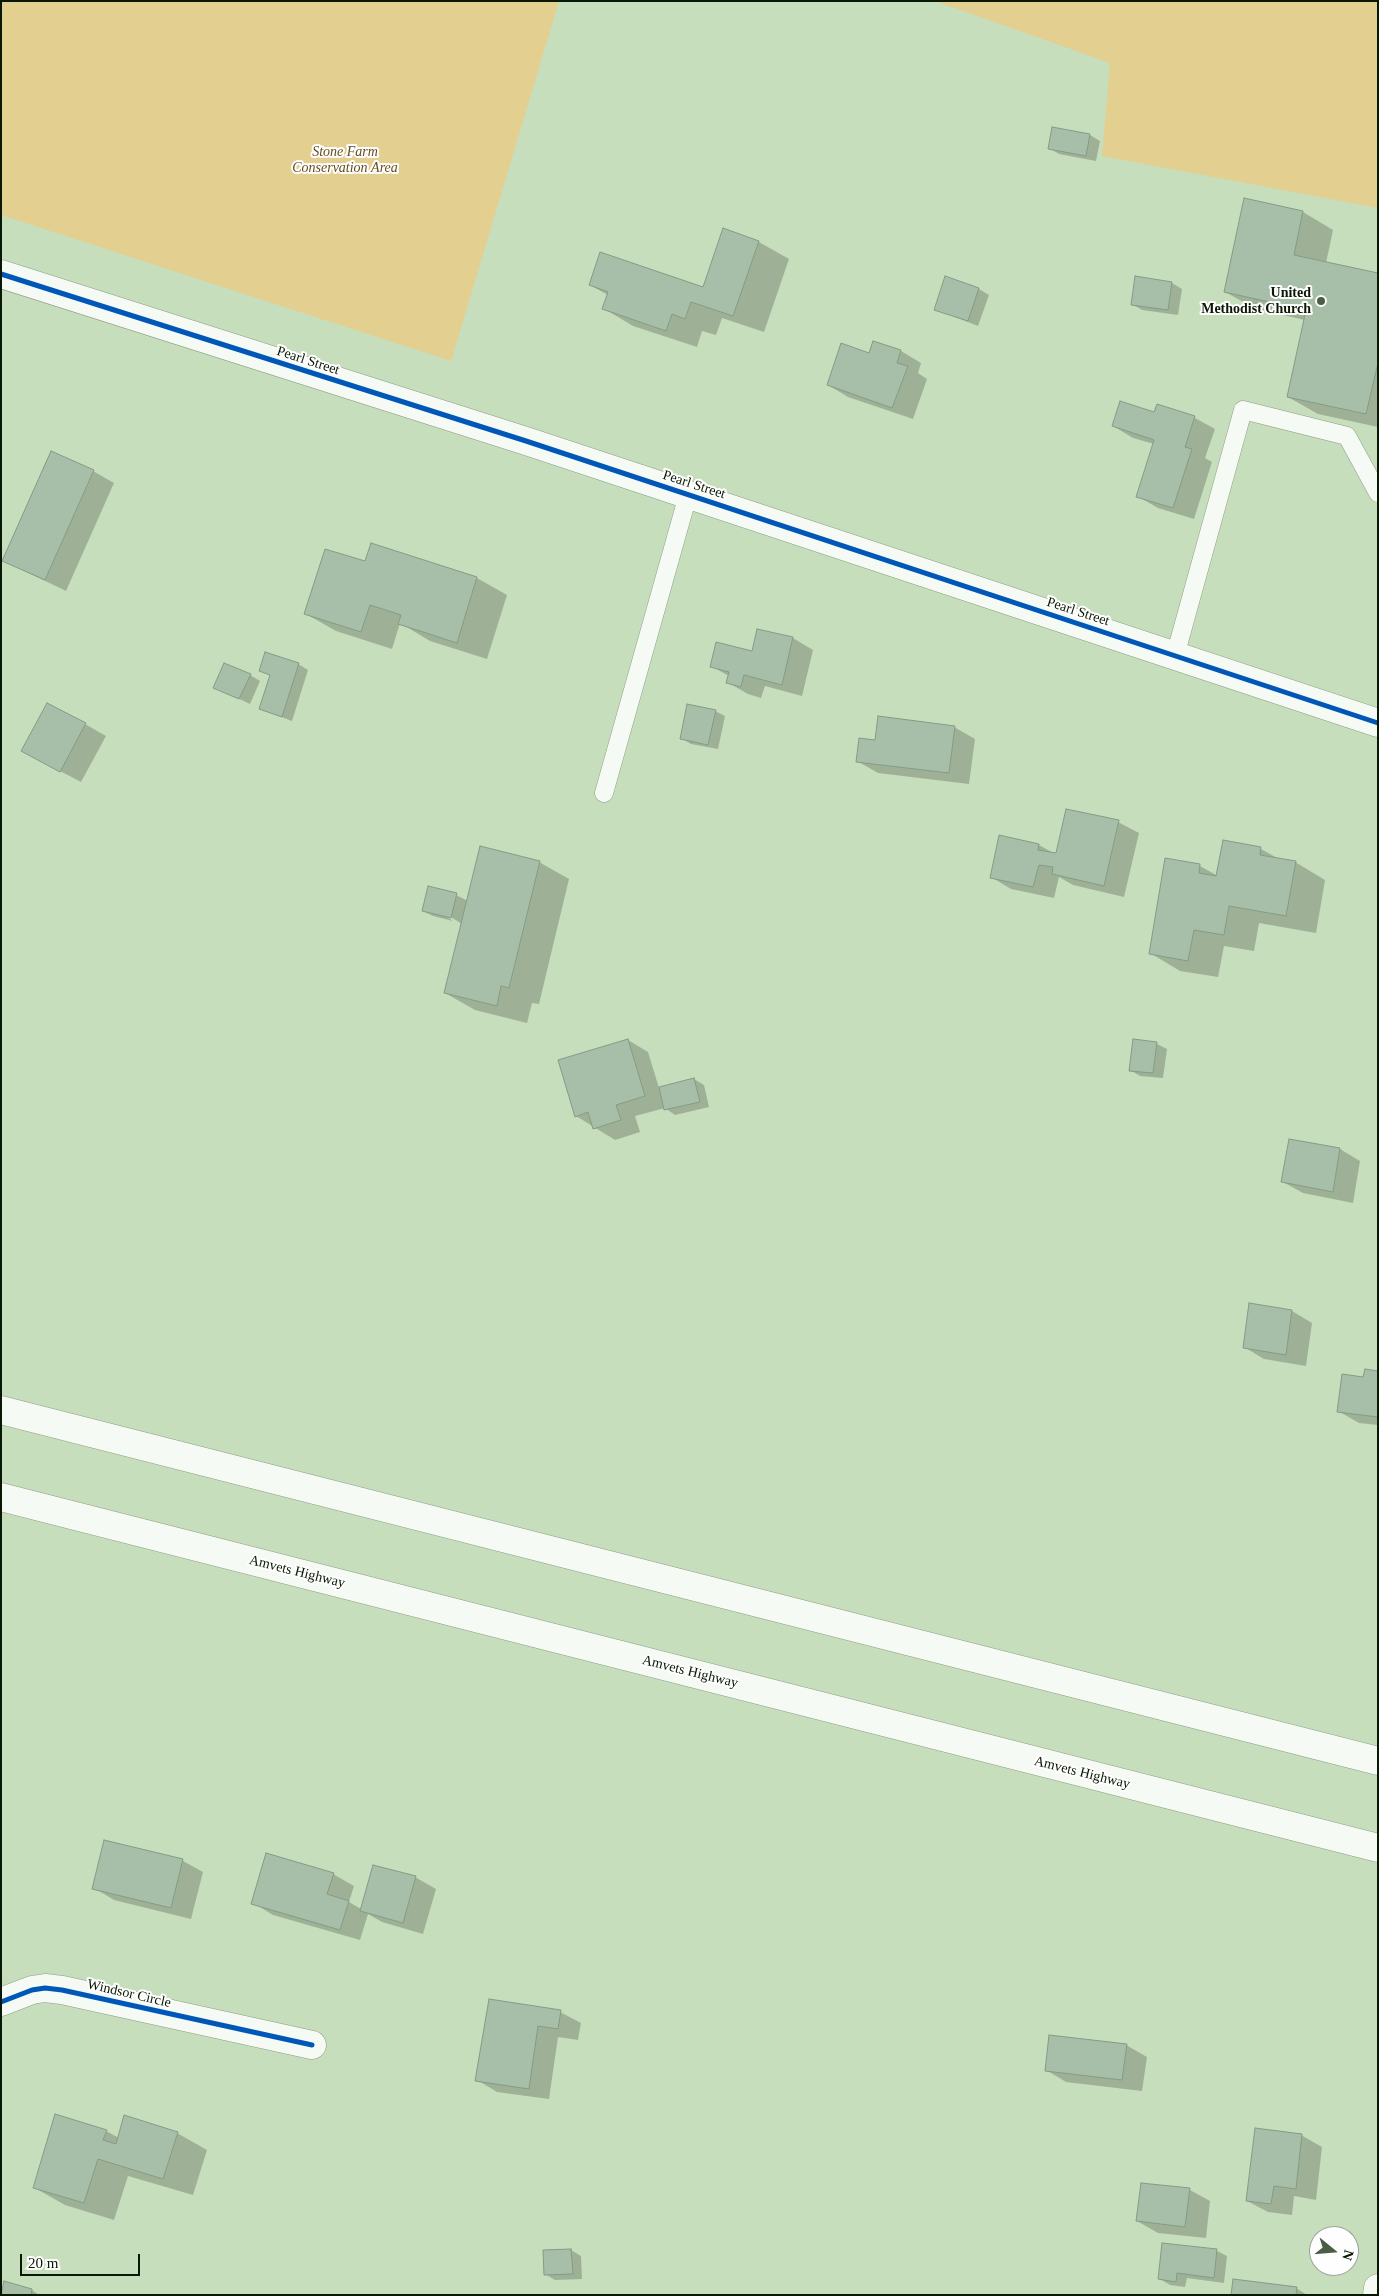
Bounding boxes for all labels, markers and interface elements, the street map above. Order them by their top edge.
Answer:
park label: Stone Farm Conservation Area [292,144,398,176]
place label: United Methodist Church [1201,285,1311,318]
marker: United Methodist Church [1315,295,1327,307]
street label: Pearl Street [275,343,341,379]
street label: Pearl Street [661,467,727,503]
street label: Pearl Street [1045,594,1111,630]
street label: Amvets Highway [247,1552,347,1592]
street label: Amvets Highway [640,1652,740,1692]
street label: Amvets Highway [1032,1753,1132,1793]
street label: Windsor Circle [86,1976,172,2012]
north arrow [1309,2226,1359,2276]
scale bar [22,2244,142,2276]
text: N [1339,2248,1357,2262]
text: 20 m [28,2255,58,2271]

